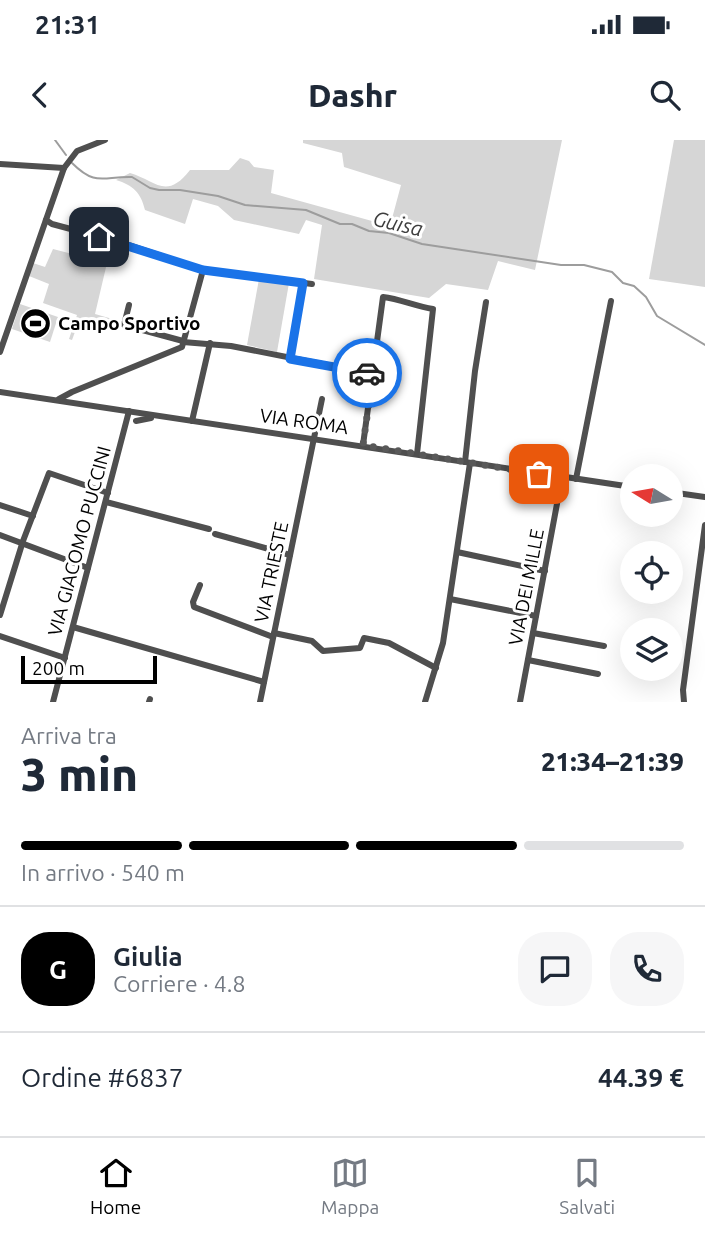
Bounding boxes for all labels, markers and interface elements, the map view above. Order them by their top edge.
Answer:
text: 21:31 [35,10,100,39]
icon: back [21,76,59,114]
icon: search [646,76,684,114]
text: Dashr [308,77,397,113]
water label: Guisa [371,206,425,240]
pin [69,207,129,267]
icon: home [80,218,118,256]
sports icon: Campo Sportivo [18,306,52,340]
place label: Campo Sportivo [58,312,200,334]
courier [332,338,402,408]
icon: car [348,354,386,392]
street label: VIA ROMA [258,404,350,438]
street label: VIA GIACOMO PUCCINI [43,444,115,638]
pin [509,444,569,504]
icon: bag [520,455,558,493]
north arrow [620,464,682,527]
map controls [620,464,683,681]
street label: VIA TRIESTE [250,519,292,625]
street label: VIA DEI MILLE [504,527,548,647]
button: locate [620,541,683,604]
button: layers [620,618,683,681]
scale bar [21,653,158,685]
text: 200 m [32,657,85,679]
text: Arriva tra [21,723,117,748]
text: 21:34–21:39 [541,747,684,776]
text: 3 min [21,748,138,800]
text: In arrivo · 540 m [21,860,185,885]
button: chat [518,932,592,1006]
button: phone [610,932,684,1006]
text: Giulia [113,942,183,971]
text: G [49,955,67,984]
text: Corriere · 4.8 [113,971,245,996]
text: Ordine #6837 [21,1063,183,1092]
text: 44.39 € [598,1063,684,1092]
tab: Home [90,1154,141,1218]
tab: Mappa [321,1154,379,1218]
tab: Salvati [559,1154,615,1218]

